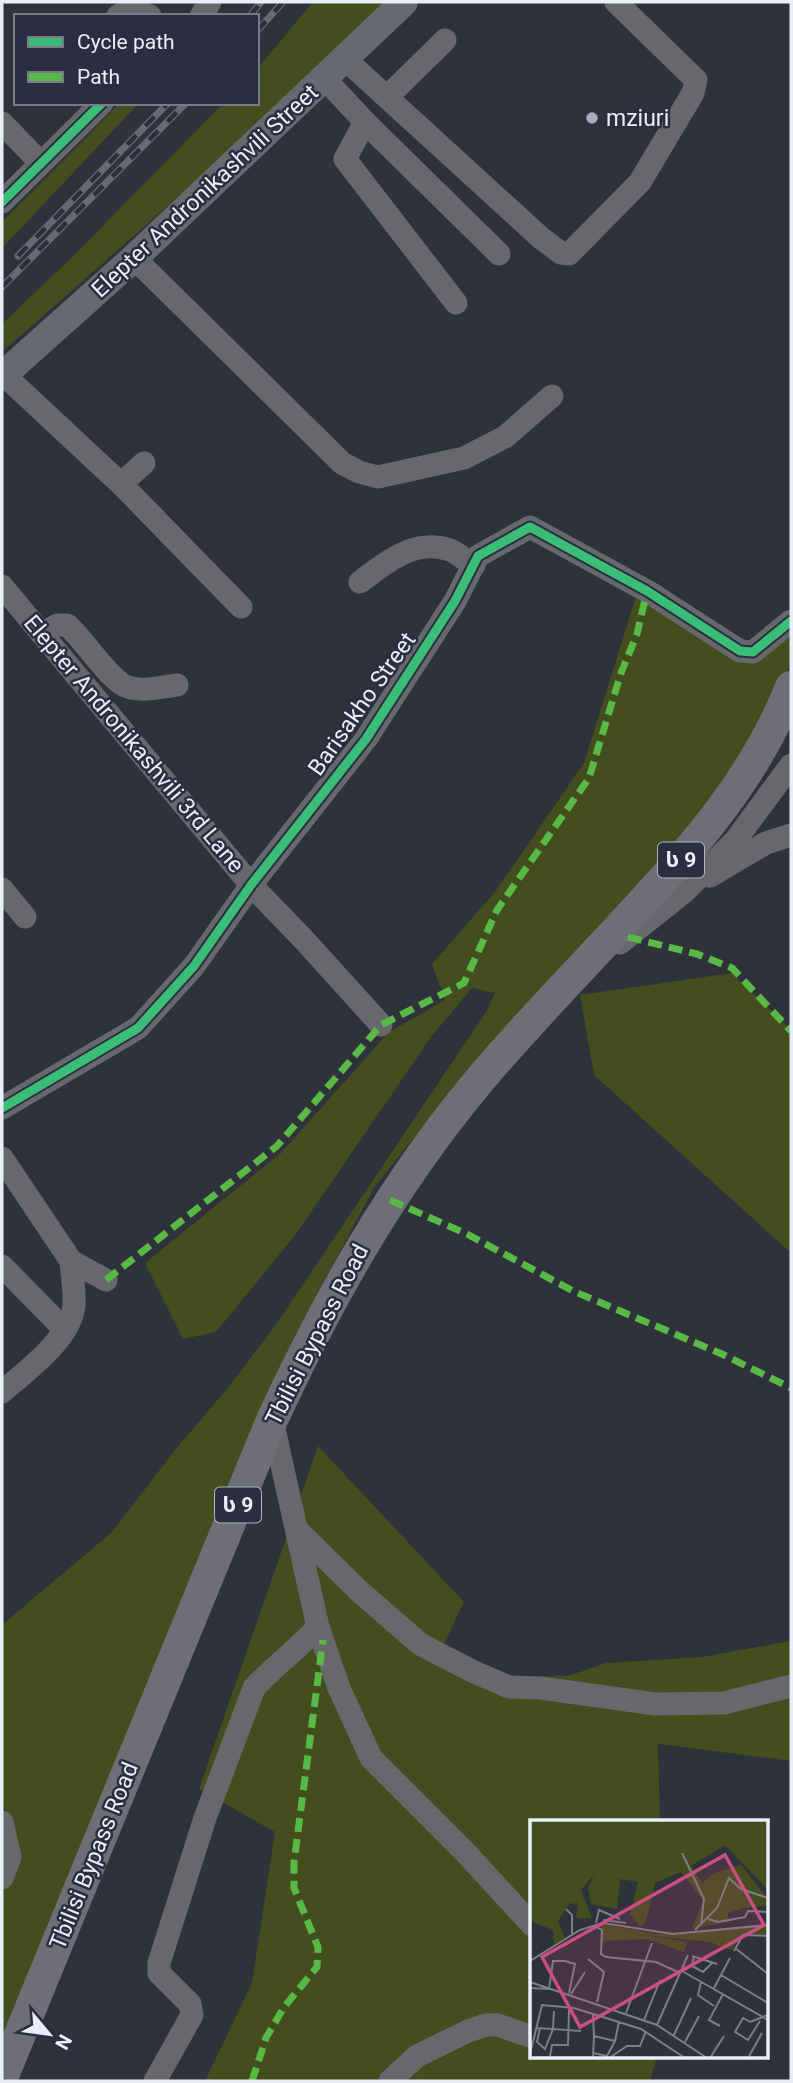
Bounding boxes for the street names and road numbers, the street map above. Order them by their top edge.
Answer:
street label: Elepter Andronikashvili Street [86,79,324,303]
street label: Elepter Andronikashvili 3rd Lane [18,610,250,878]
street label: Barisakho Street [303,627,421,781]
road number: ს 9 [658,842,704,878]
street label: Tbilisi Bypass Road [260,1240,374,1430]
road number: ს 9 [215,1488,261,1522]
street label: Tbilisi Bypass Road [44,1758,144,1954]

